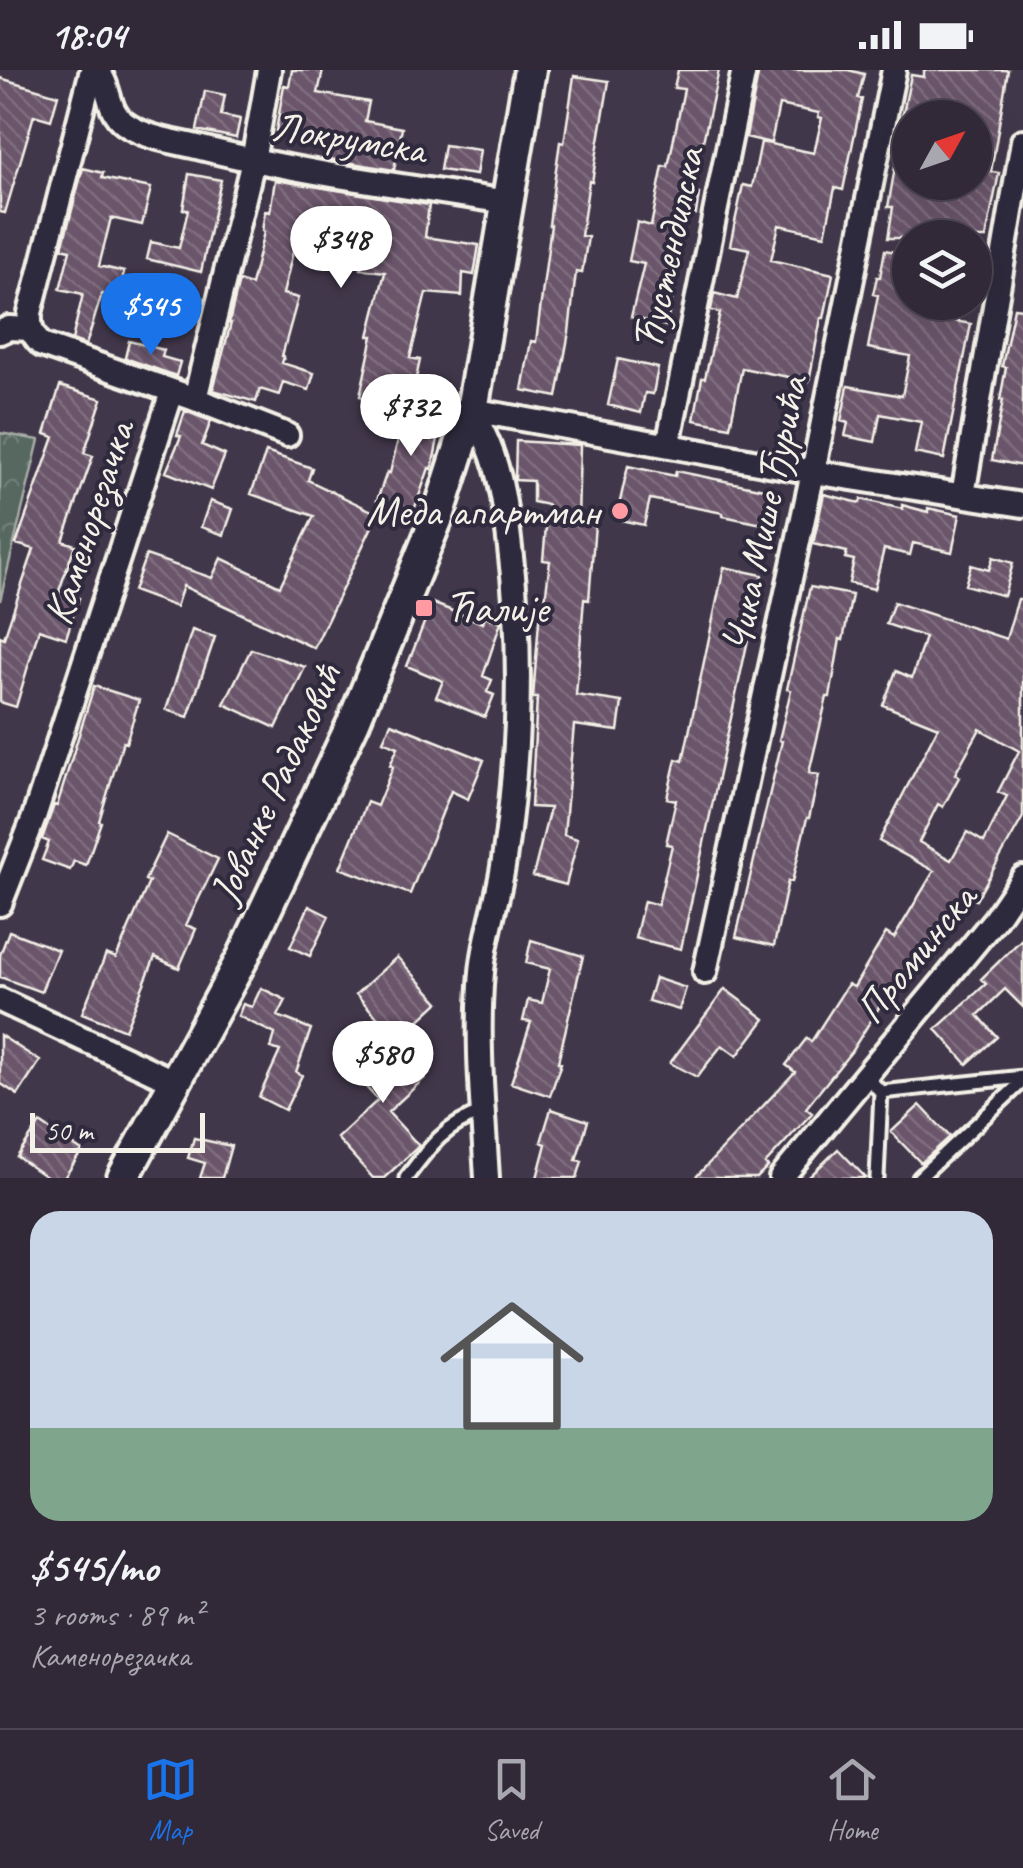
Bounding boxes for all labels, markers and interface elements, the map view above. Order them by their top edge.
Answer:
text: 18:04 [50,12,126,59]
street label: Локрумска [269,100,433,177]
north arrow [892,100,992,200]
map controls [892,100,992,320]
street label: Ћустендилска [621,140,717,357]
pin: $348 [282,206,400,291]
text: $348 [312,218,370,259]
button: layers [892,220,992,320]
pin: $545 [92,273,210,358]
text: $545 [123,285,179,326]
street label: Чика Мише Ђурића [710,369,821,657]
pin: $732 [352,374,470,459]
text: $732 [382,386,440,427]
street label: Каменорезачка [31,411,148,631]
place label: Меда апартман [366,485,603,538]
marker: Меда апартман [609,500,631,522]
place label: Ћалије [444,582,551,635]
marker: Ћалије [413,597,435,619]
street label: Јованке Радаковић [197,655,355,913]
street label: Проминска [844,871,991,1034]
pin: $580 [324,1021,442,1106]
text: $580 [354,1033,412,1074]
scale bar [30,1108,205,1152]
text: 50 m [45,1113,93,1148]
icon: home [422,1276,602,1456]
text: $545/mo [30,1541,158,1594]
text: 3 rooms · 89 m² [30,1594,203,1635]
text: Каменорезачка [30,1635,190,1676]
tab: Map [143,1752,198,1847]
tab: Saved [484,1752,539,1847]
tab: Home [825,1752,880,1847]

